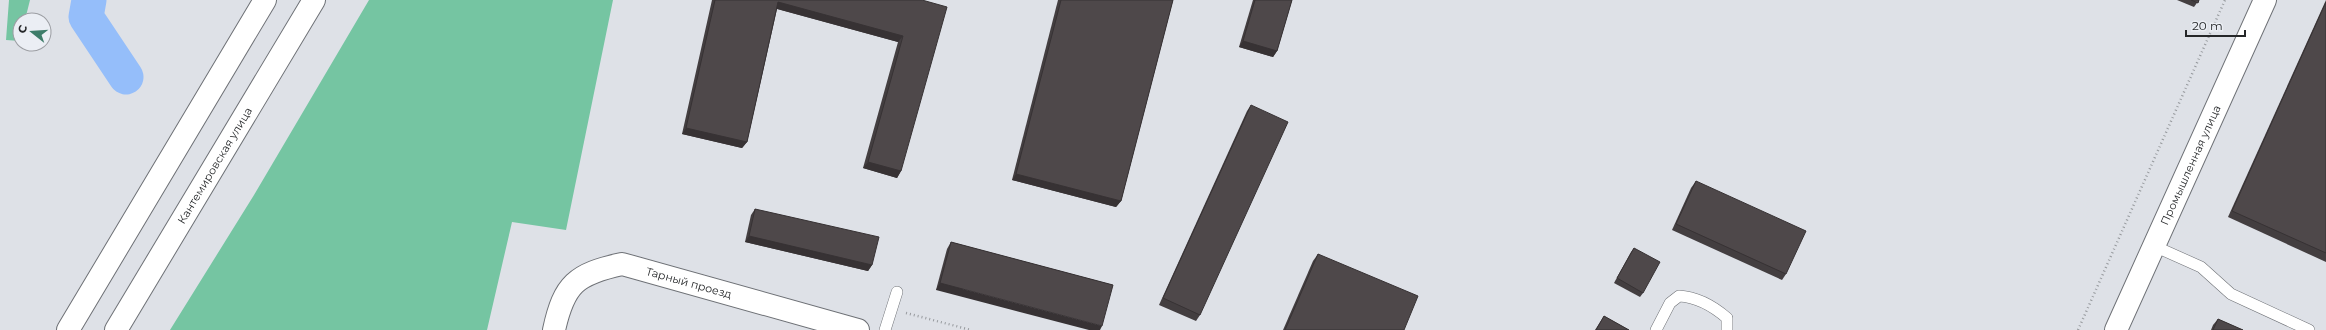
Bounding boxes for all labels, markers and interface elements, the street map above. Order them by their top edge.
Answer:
north arrow [12,12,52,52]
scale bar [2186,12,2245,38]
text: 20 m [2192,18,2223,33]
text: С [15,23,30,35]
street label: Промышленная улица [2157,103,2224,227]
street label: Кантемировская улица [174,105,255,226]
street label: Тарный проезд [644,264,733,301]

